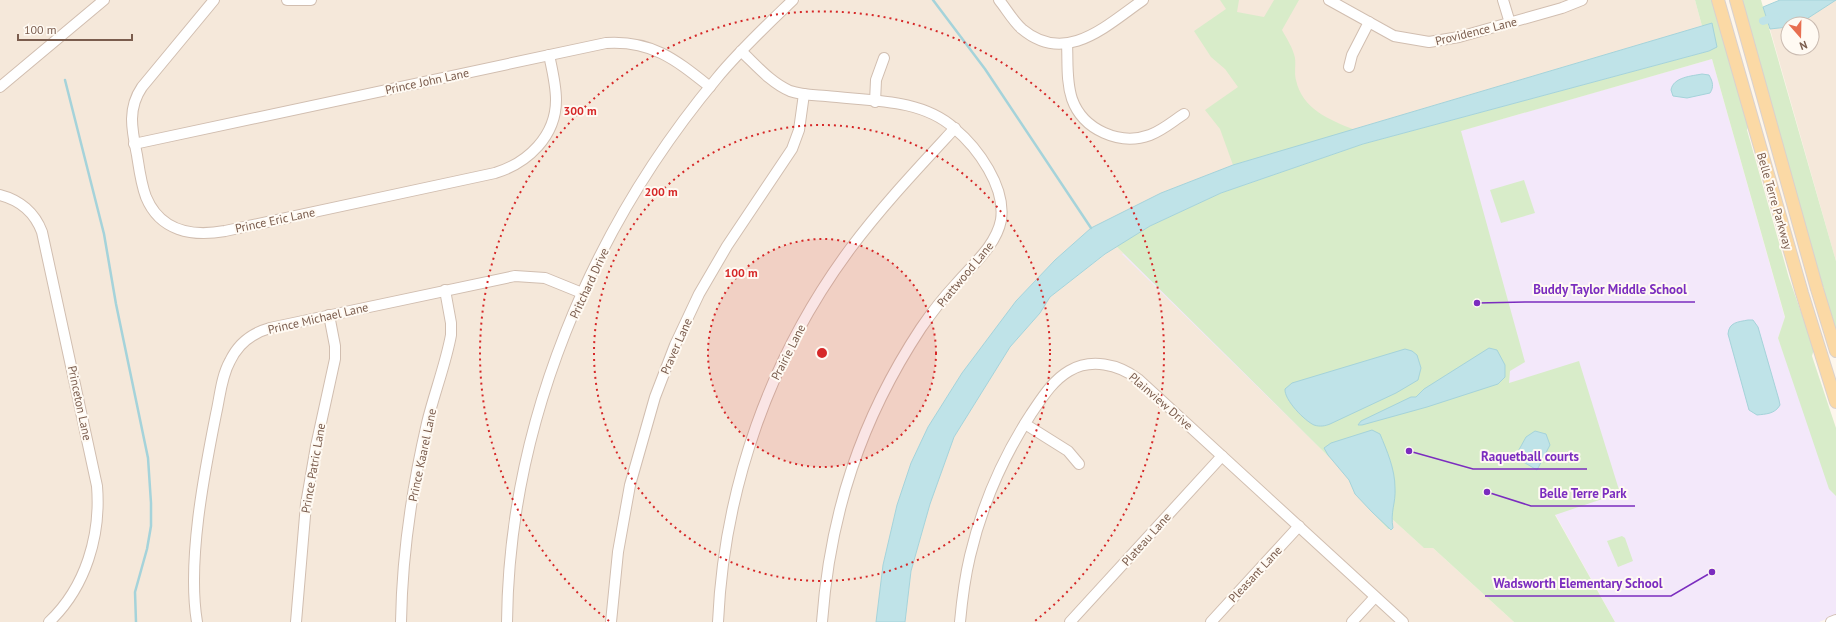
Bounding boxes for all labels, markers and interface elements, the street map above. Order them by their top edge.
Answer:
street label: Providence Lane [1434,14,1518,48]
scale bar [18,16,132,42]
north arrow [1780,16,1820,56]
text: 100 m [24,22,57,37]
text: N [1798,38,1809,53]
street label: Prince John Lane [384,65,470,97]
text: 300 m [563,103,597,118]
street label: Belle Terre Parkway [1754,151,1796,252]
text: 200 m [644,184,678,199]
street label: Prince Eric Lane [234,204,316,236]
street label: Prattwood Lane [933,238,997,310]
street label: Pritchard Drive [566,245,612,321]
text: 100 m [724,265,758,280]
callout: Buddy Taylor Middle School [1525,277,1695,302]
text: Buddy Taylor Middle School [1533,281,1687,298]
street label: Prince Michael Lane [266,299,370,337]
street label: Praver Lane [657,316,695,376]
street label: Prairie Lane [768,322,808,382]
centre of rings [815,346,829,360]
street label: Princeton Lane [65,364,95,442]
street label: Plainview Drive [1126,369,1196,433]
street label: Prince Kaarel Lane [405,407,439,503]
street label: Prince Patric Lane [298,422,328,514]
callout: Raquetball courts [1473,444,1587,469]
text: Raquetball courts [1481,448,1580,465]
callout: Belle Terre Park [1531,481,1635,506]
text: Belle Terre Park [1539,485,1627,502]
street label: Plateau Lane [1118,509,1174,569]
street label: Pleasant Lane [1225,543,1285,605]
callout: Wadsworth Elementary School [1485,571,1671,596]
text: Wadsworth Elementary School [1494,575,1663,592]

